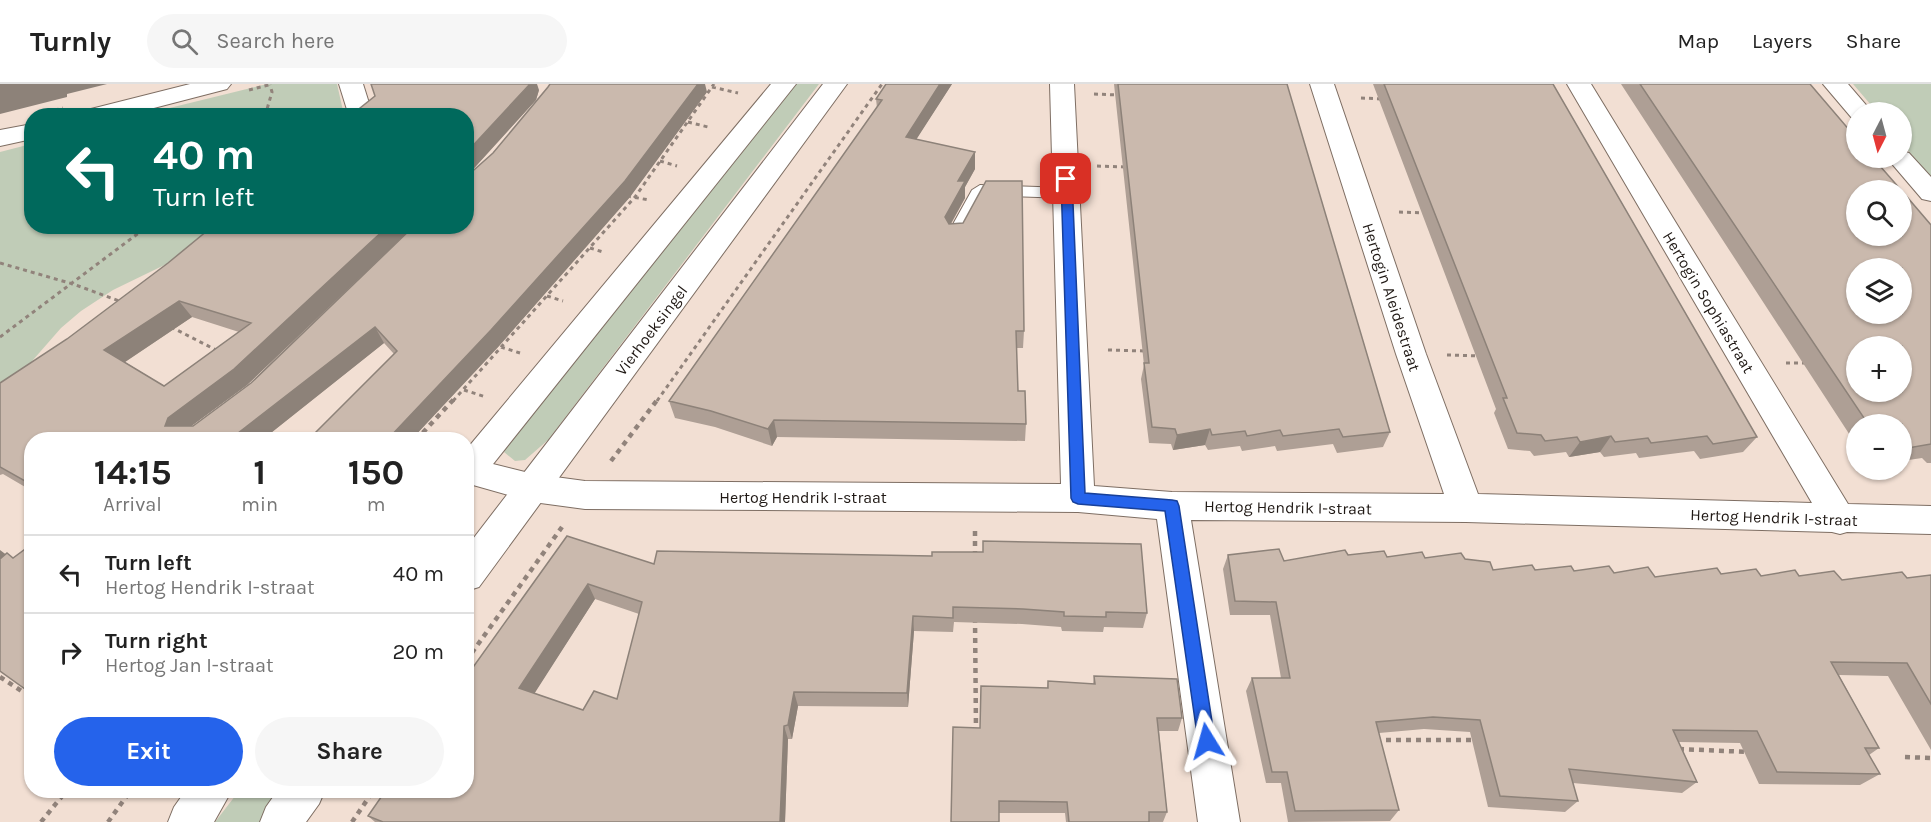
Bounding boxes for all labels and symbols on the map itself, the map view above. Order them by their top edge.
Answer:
north arrow [1846,102,1912,168]
pin [1040,153,1091,204]
street label: Hertogin Aleidestraat [1359,221,1424,374]
street label: Hertogin Sophiastraat [1659,228,1758,376]
street label: Vierhoeksingel [611,281,691,379]
street label: Hertog Hendrik I-straat [719,488,887,507]
street label: Hertog Hendrik I-straat [1204,497,1372,518]
street label: Hertog Hendrik I-straat [1690,505,1858,530]
position arrow [1175,709,1239,773]

